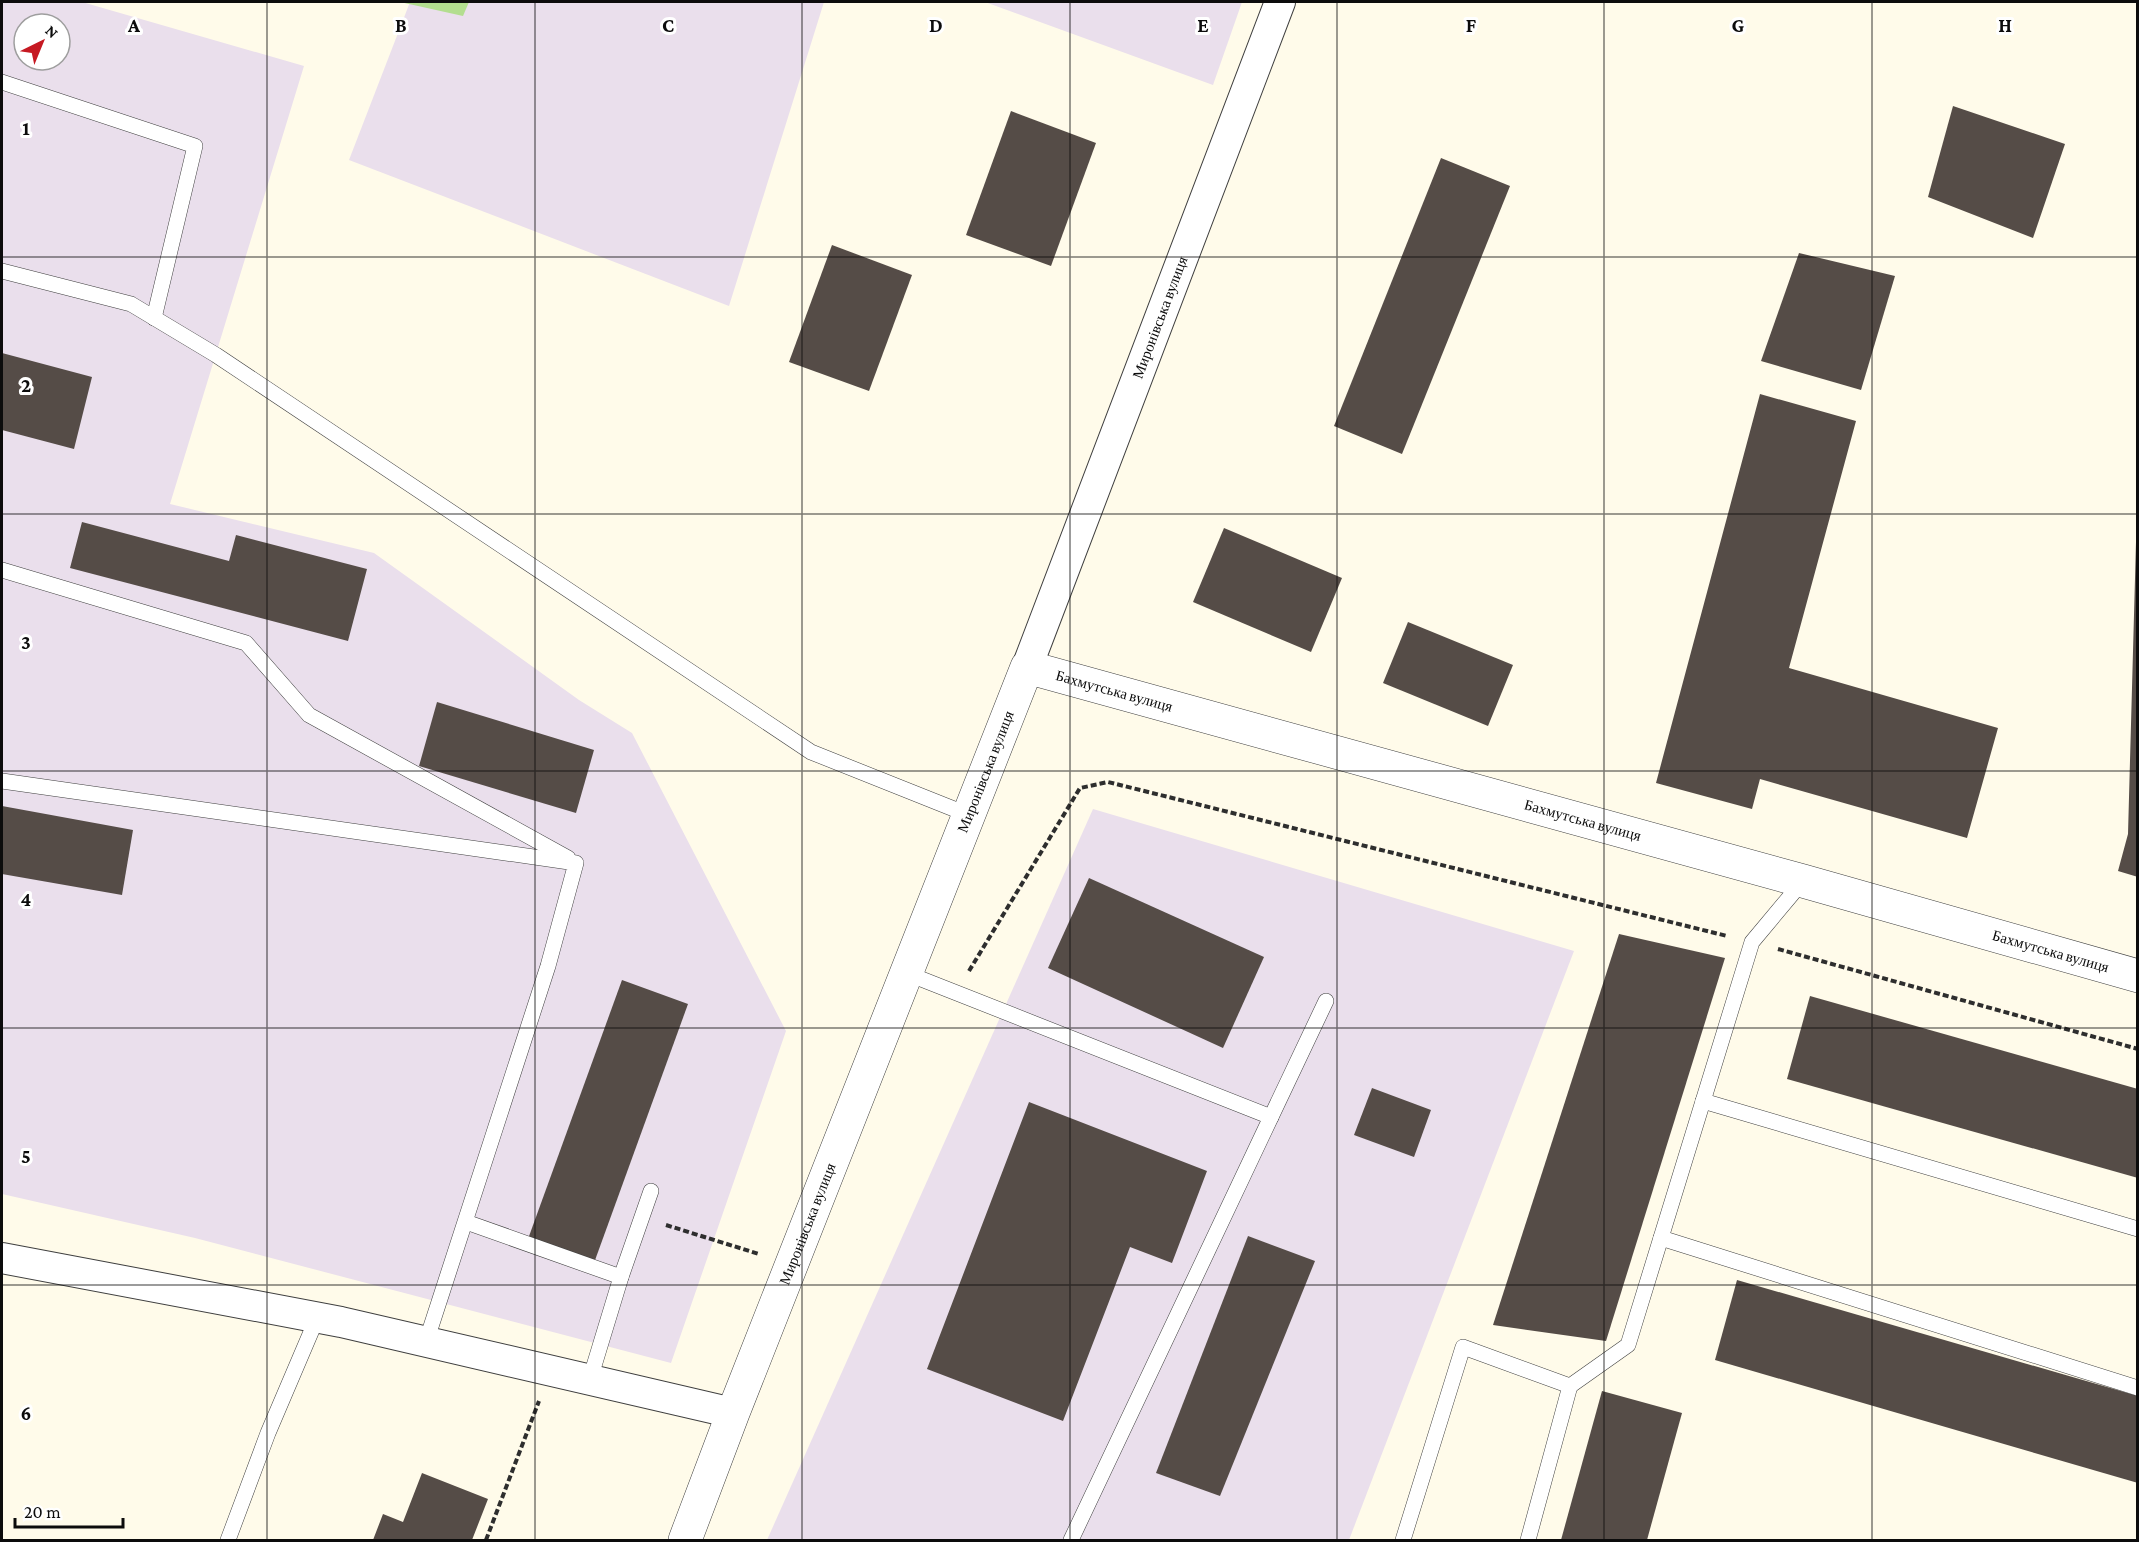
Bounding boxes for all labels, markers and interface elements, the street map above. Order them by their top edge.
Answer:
north arrow [12,12,72,72]
text: A [127,14,141,36]
text: B [395,14,407,36]
text: C [662,14,674,36]
text: D [929,14,943,36]
text: E [1197,14,1209,36]
text: F [1466,14,1477,36]
text: G [1732,14,1745,36]
text: H [1998,14,2012,36]
text: N [42,21,62,41]
text: 1 [22,117,30,139]
street label: Миронівська вулиця [1129,254,1191,381]
text: 2 [21,374,31,396]
text: 3 [21,631,31,653]
street label: Бахмутська вулиця [1054,667,1174,715]
street label: Миронівська вулиця [955,708,1017,835]
street label: Бахмутська вулиця [1522,797,1643,844]
text: 4 [21,888,32,910]
street label: Бахмутська вулиця [1991,927,2111,975]
text: 5 [21,1145,31,1167]
street label: Миронівська вулиця [776,1161,839,1287]
text: 6 [21,1402,31,1424]
scale bar [15,1491,123,1529]
text: 20 m [24,1502,61,1522]

